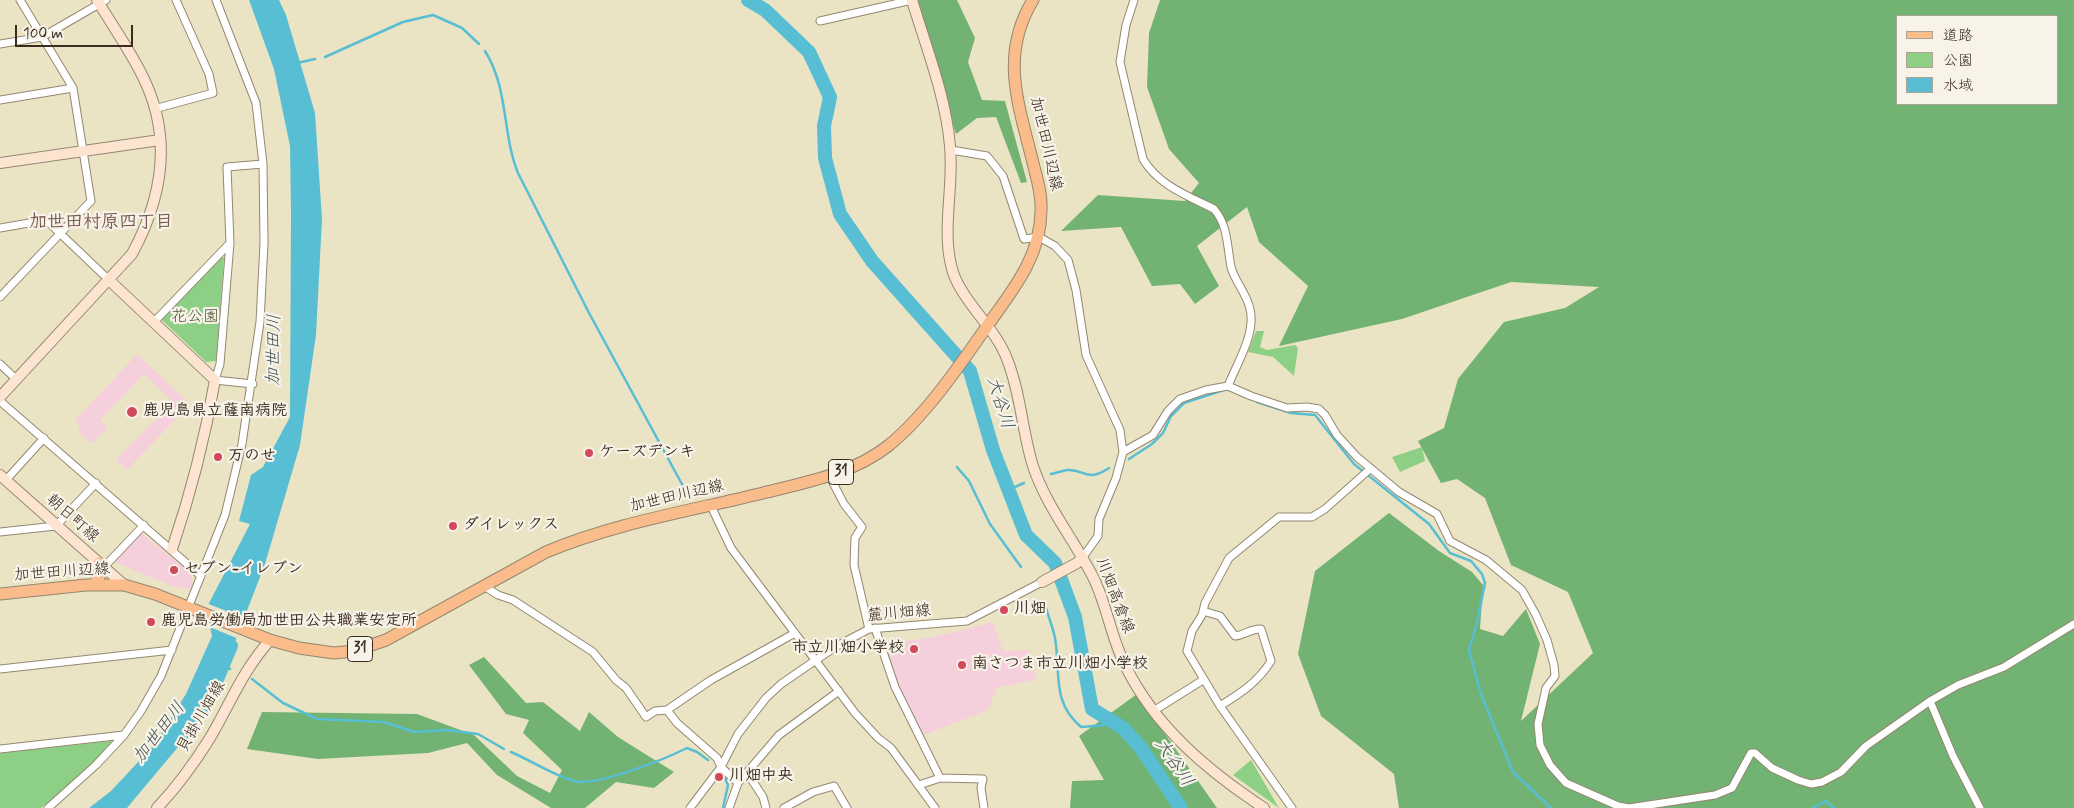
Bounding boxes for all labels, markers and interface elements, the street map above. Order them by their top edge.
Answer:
scale bar [18,15,135,47]
legend [1896,15,2059,105]
text: 100 m [23,24,63,44]
text: 道路 [1943,26,1973,46]
text: 公園 [1943,51,1973,71]
text: 水域 [1943,76,1973,96]
street label: 加世田川辺線 [1025,95,1065,193]
district label: 加世田村原四丁目 [29,212,173,234]
park label: 花公園 [171,308,219,328]
water label: 加世田川 [264,314,286,386]
water label: 大谷川 [981,374,1017,432]
place label: 鹿児島県立薩南病院 [143,402,287,422]
marker: 鹿児島県立薩南病院 [125,405,139,419]
place label: ケーズデンキ [599,443,695,463]
place label: 万のせ [228,447,276,467]
marker: ケーズデンキ [583,447,595,459]
marker: 万のせ [212,451,224,463]
road number: 31 [828,460,854,484]
street label: 加世田川辺線 [628,477,726,517]
street label: 朝日町線 [42,491,102,547]
place label: ダイレックス [463,516,559,536]
marker: ダイレックス [447,520,459,532]
street label: 川畑高倉線 [1091,555,1137,637]
street label: 加世田川辺線 [13,560,111,586]
place label: セブン-イレブン [184,560,303,580]
marker: セブン-イレブン [168,564,180,576]
place label: 川畑 [1014,600,1046,620]
street label: 麓川畑線 [866,602,932,626]
marker: 川畑 [998,604,1010,616]
place label: 鹿児島労働局加世田公共職業安定所 [161,612,417,632]
marker: 鹿児島労働局加世田公共職業安定所 [145,616,157,628]
road number: 31 [348,636,372,662]
place label: 市立川畑小学校 [792,639,904,659]
marker: 市立川畑小学校 [908,643,920,655]
place label: 南さつま市立川畑小学校 [972,655,1148,675]
marker: 南さつま市立川畑小学校 [956,659,968,671]
street label: 貝掛川畑線 [174,678,230,756]
water label: 加世田川 [129,698,191,768]
water label: 大谷川 [1149,735,1197,791]
place label: 川畑中央 [729,767,793,787]
marker: 川畑中央 [713,771,725,783]

